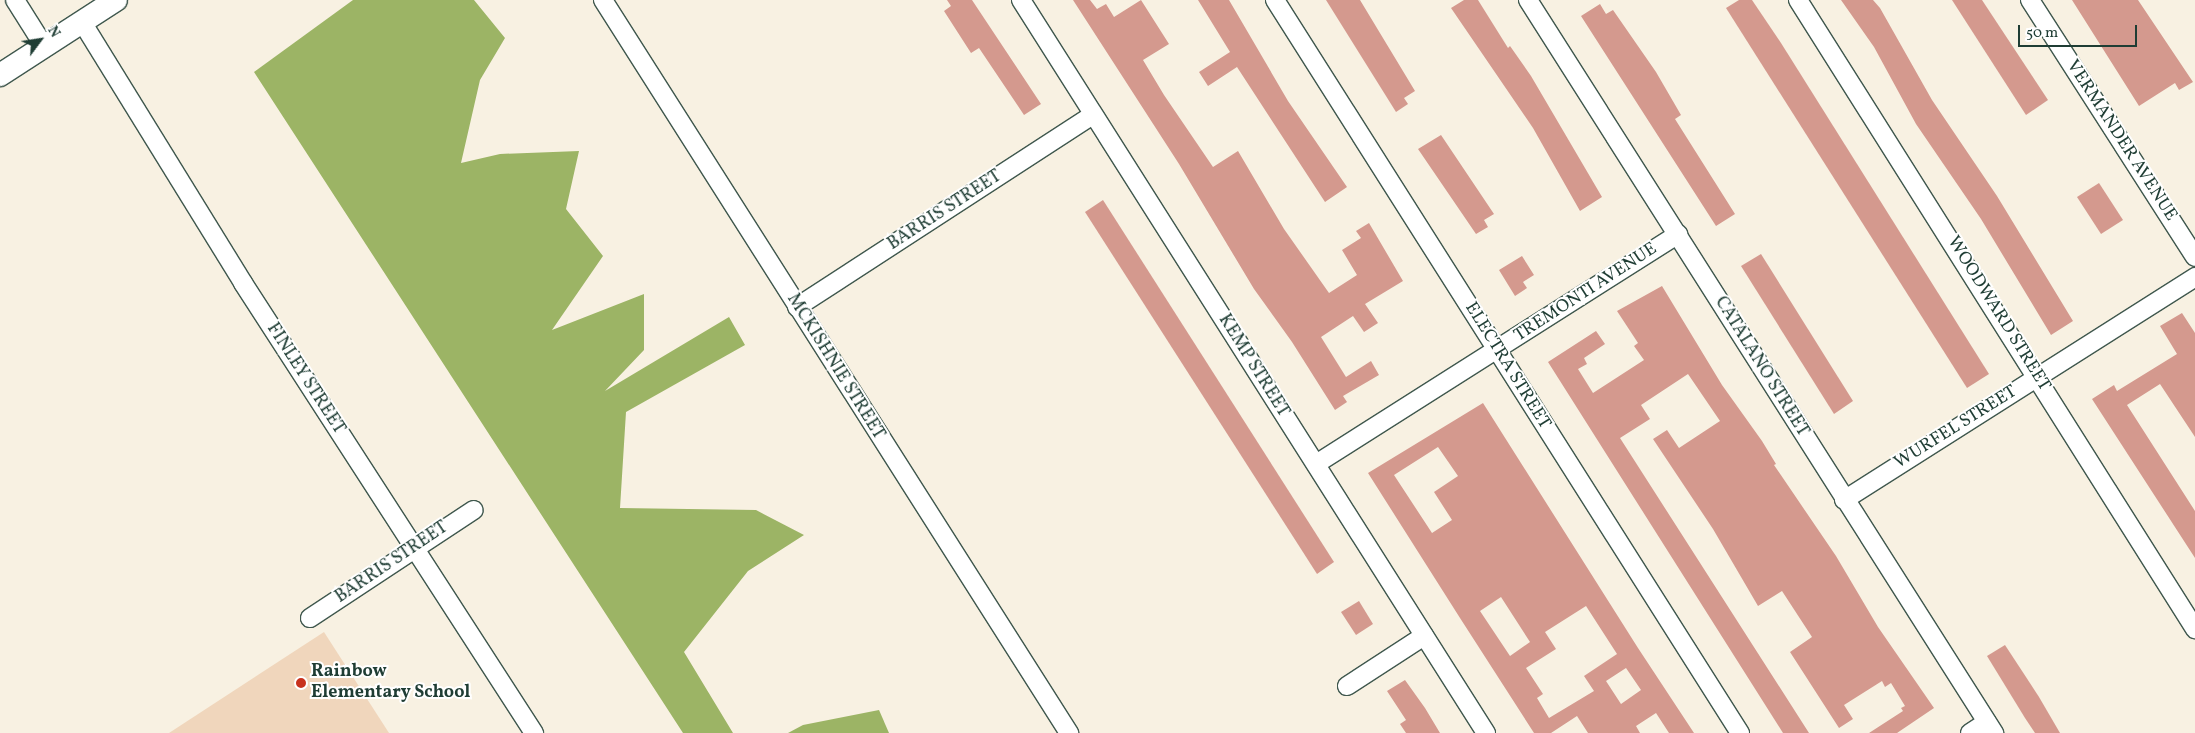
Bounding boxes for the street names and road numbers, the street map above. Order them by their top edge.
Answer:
street label: VERMANDER AVENUE [2061,56,2181,226]
street label: BARRIS STREET [884,166,1006,256]
street label: WOODWARD STREET [1942,233,2054,395]
street label: TREMONTI AVENUE [1511,239,1661,347]
street label: MCKISHNIE STREET [781,290,889,444]
street label: CATALANO STREET [1709,293,1813,441]
street label: ELECTRA STREET [1459,299,1555,433]
street label: KEMP STREET [1213,311,1293,421]
street label: FINLEY STREET [261,319,349,439]
street label: WURFEL STREET [1891,382,2021,474]
street label: BARRIS STREET [332,517,452,609]

